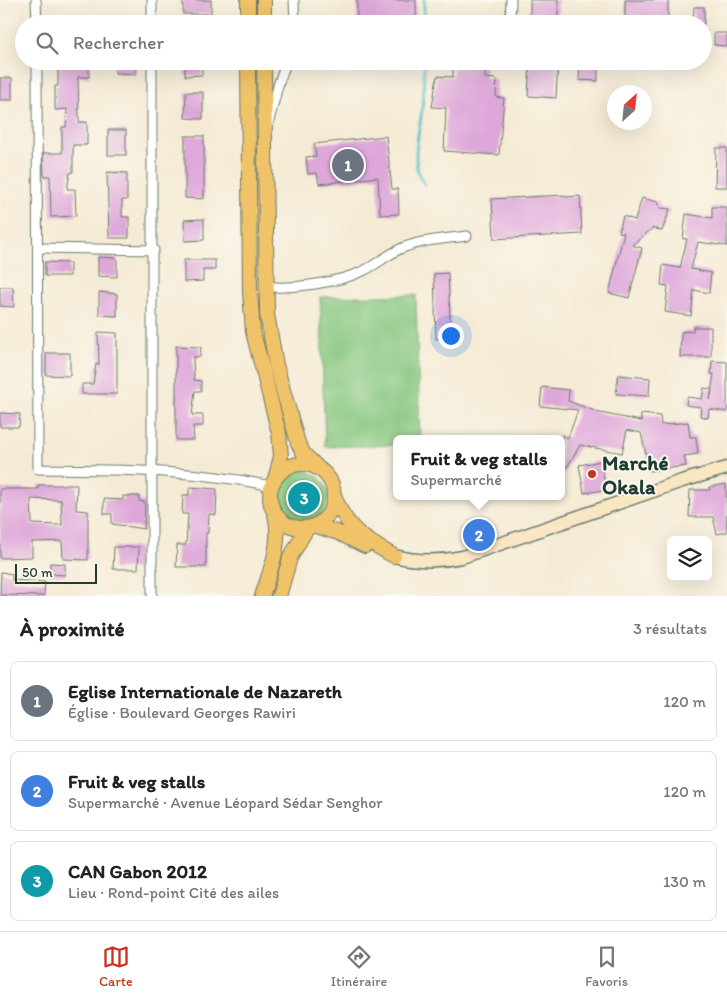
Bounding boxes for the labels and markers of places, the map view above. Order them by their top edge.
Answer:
pin: 1 [332,146,364,184]
place label: Marché Okala [602,450,669,499]
marker: Marché Okala [586,468,598,480]
pin: 3 [288,479,320,517]
pin: 2 [463,516,495,554]

